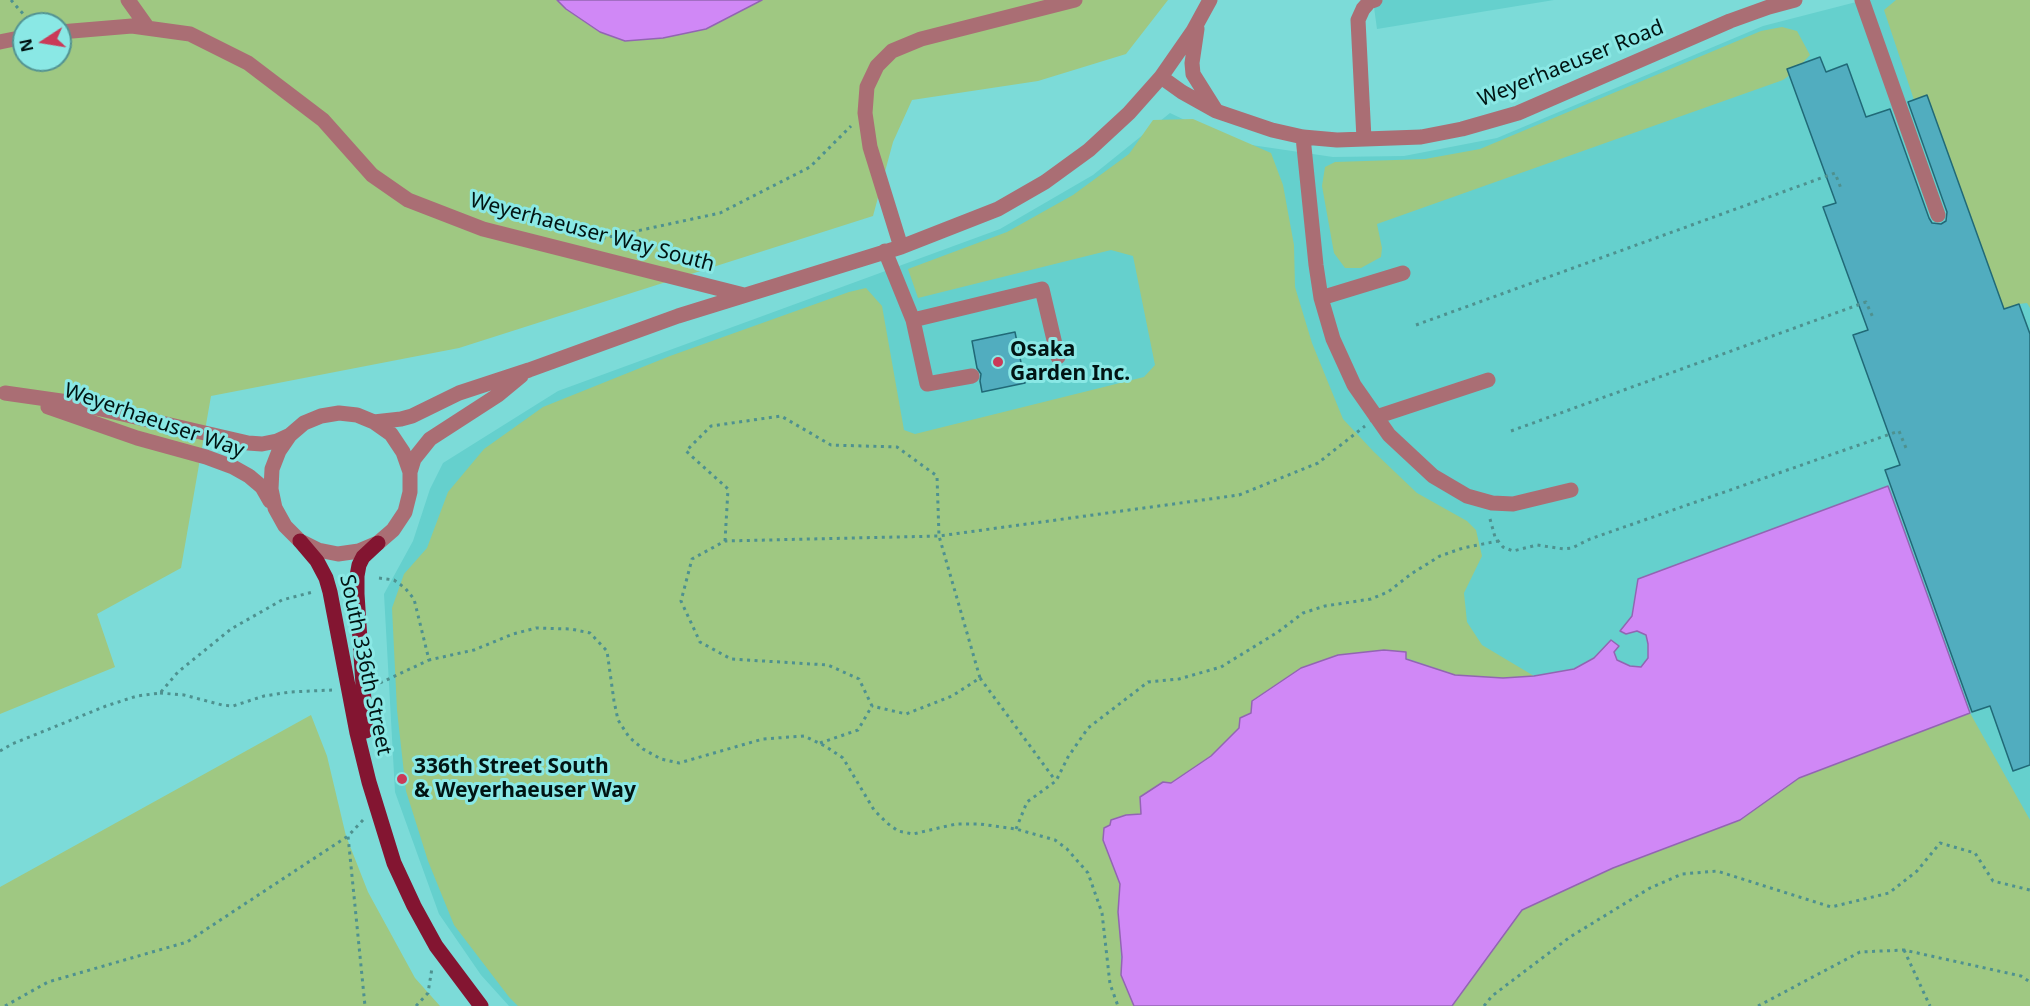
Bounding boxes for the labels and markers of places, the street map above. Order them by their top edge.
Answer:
place label: Osaka Garden Inc. [1010,337,1130,387]
marker: Osaka Garden Inc. [991,355,1005,369]
place label: 336th Street South & Weyerhaeuser Way [414,754,636,804]
marker: 336th Street South & Weyerhaeuser Way [395,772,409,786]

